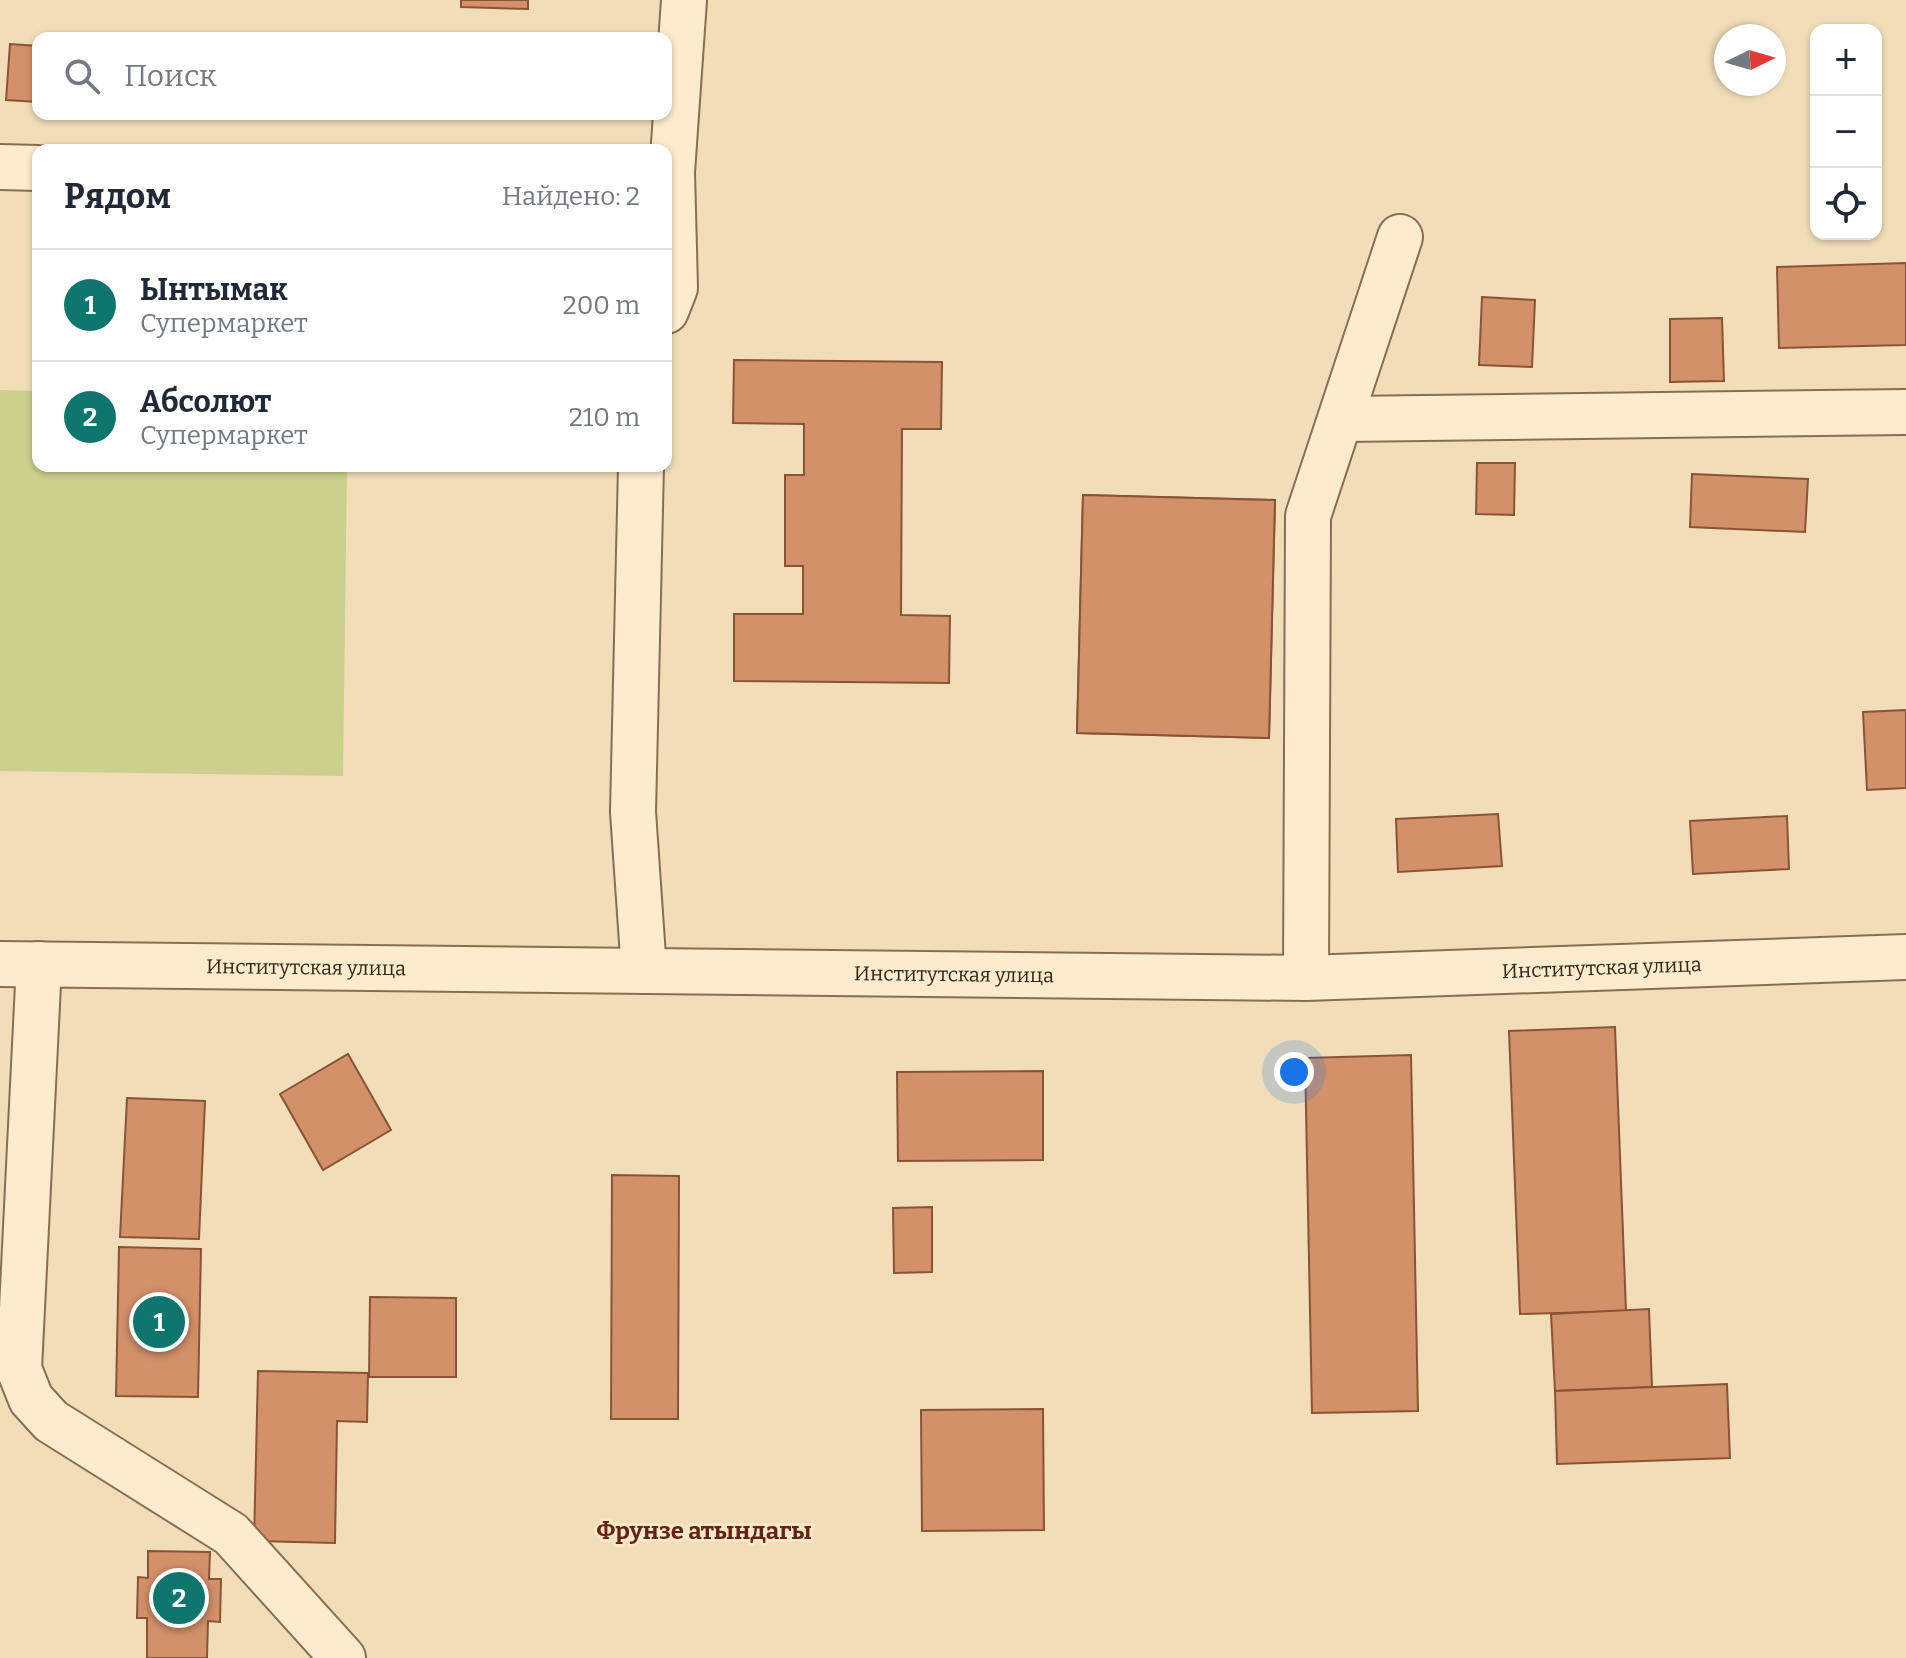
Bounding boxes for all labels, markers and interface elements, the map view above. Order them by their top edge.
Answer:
north arrow [1714,24,1786,96]
map controls [1810,24,1882,240]
button: + [1810,24,1882,96]
search box [32,32,672,120]
icon: search [60,54,104,98]
text: Поиск [124,58,217,94]
button: − [1810,96,1882,168]
button: locate [1810,168,1882,240]
text: Рядом [64,176,171,217]
text: Найдено: 2 [502,181,640,212]
text: Ынтымак [140,272,288,308]
text: 1 [84,290,96,321]
text: 200 m [563,290,640,321]
text: Супермаркет [140,308,308,339]
text: Абсолют [140,384,271,420]
text: 2 [83,402,97,433]
text: 210 m [569,402,640,433]
text: Супермаркет [140,420,308,451]
street label: Институтская улица [1501,952,1702,983]
street label: Институтская улица [206,954,406,980]
street label: Институтская улица [854,961,1054,987]
your location [1274,1052,1314,1092]
pin: 1 [133,1292,185,1352]
district label: Фрунзе атындагы [596,1517,812,1545]
pin: 2 [153,1568,205,1628]

